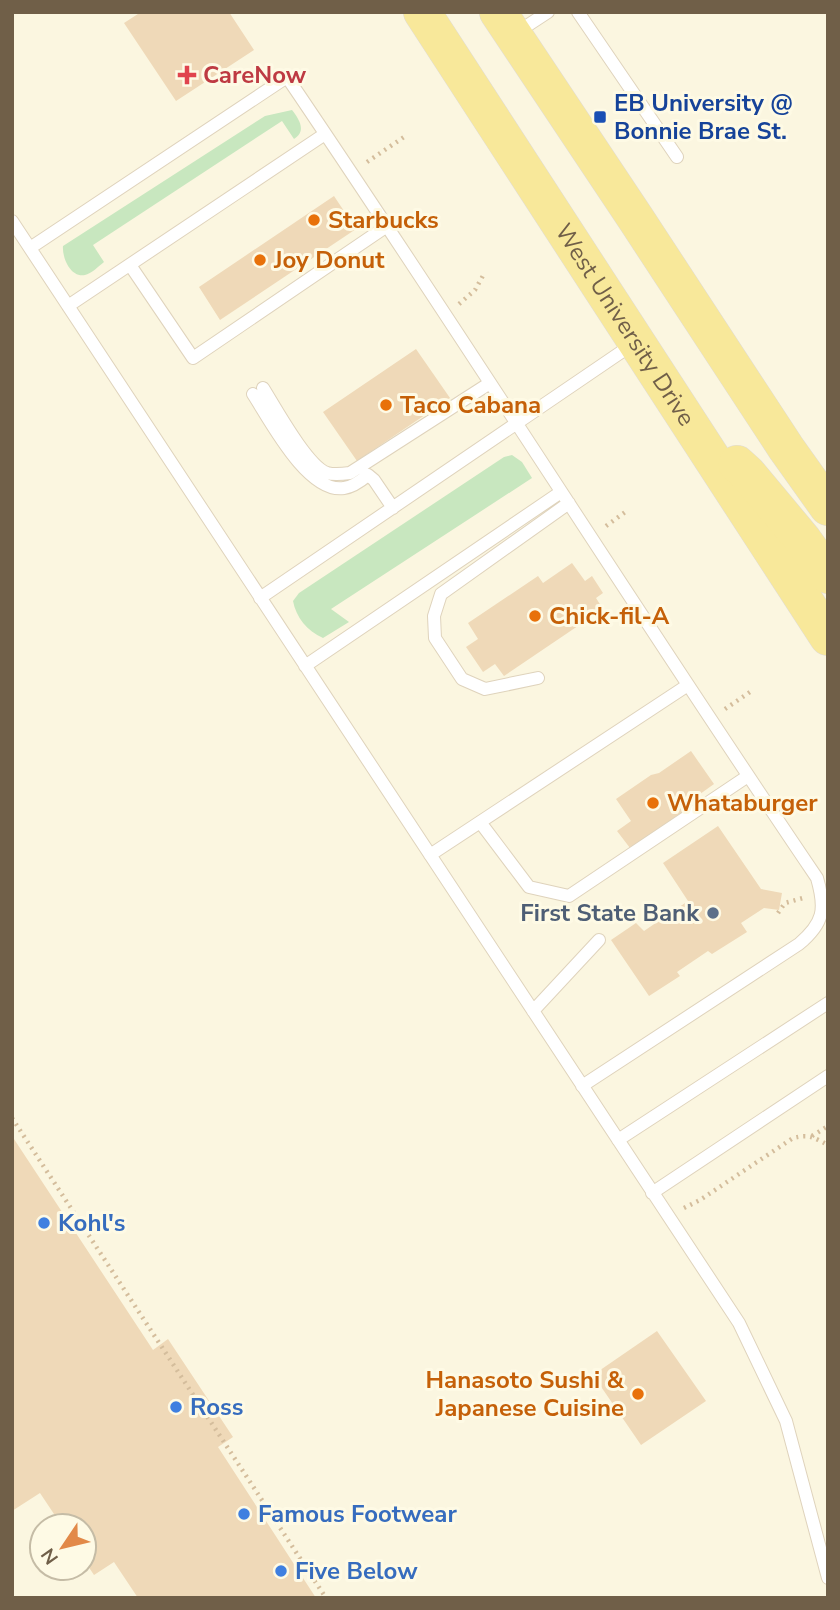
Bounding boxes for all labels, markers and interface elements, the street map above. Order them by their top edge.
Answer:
place label: CareNow [203,59,307,91]
marker: CareNow [177,65,197,85]
place label: EB University @ Bonnie Brae St. [614,87,793,147]
marker: EB University @ Bonnie Brae St. [592,109,608,125]
place label: Starbucks [328,204,439,236]
marker: Starbucks [306,212,322,228]
street label: West University Drive [548,217,703,432]
place label: Joy Donut [273,244,385,276]
marker: Joy Donut [252,252,268,268]
place label: Taco Cabana [400,389,541,421]
marker: Taco Cabana [378,397,394,413]
place label: Chick-fil-A [549,600,670,632]
marker: Chick-fil-A [527,608,543,624]
place label: Whataburger [667,787,818,819]
marker: Whataburger [645,795,661,811]
place label: First State Bank [520,897,700,929]
marker: First State Bank [705,905,721,921]
place label: Kohl's [58,1207,126,1239]
marker: Kohl's [36,1215,52,1231]
place label: Hanasoto Sushi & Japanese Cuisine [426,1364,625,1424]
marker: Hanasoto Sushi & Japanese Cuisine [630,1386,646,1402]
place label: Ross [190,1391,243,1423]
marker: Ross [168,1399,184,1415]
place label: Famous Footwear [258,1498,457,1530]
marker: Famous Footwear [236,1506,252,1522]
north arrow [28,1512,98,1582]
text: N [35,1543,65,1569]
place label: Five Below [295,1555,418,1587]
marker: Five Below [273,1563,289,1579]

